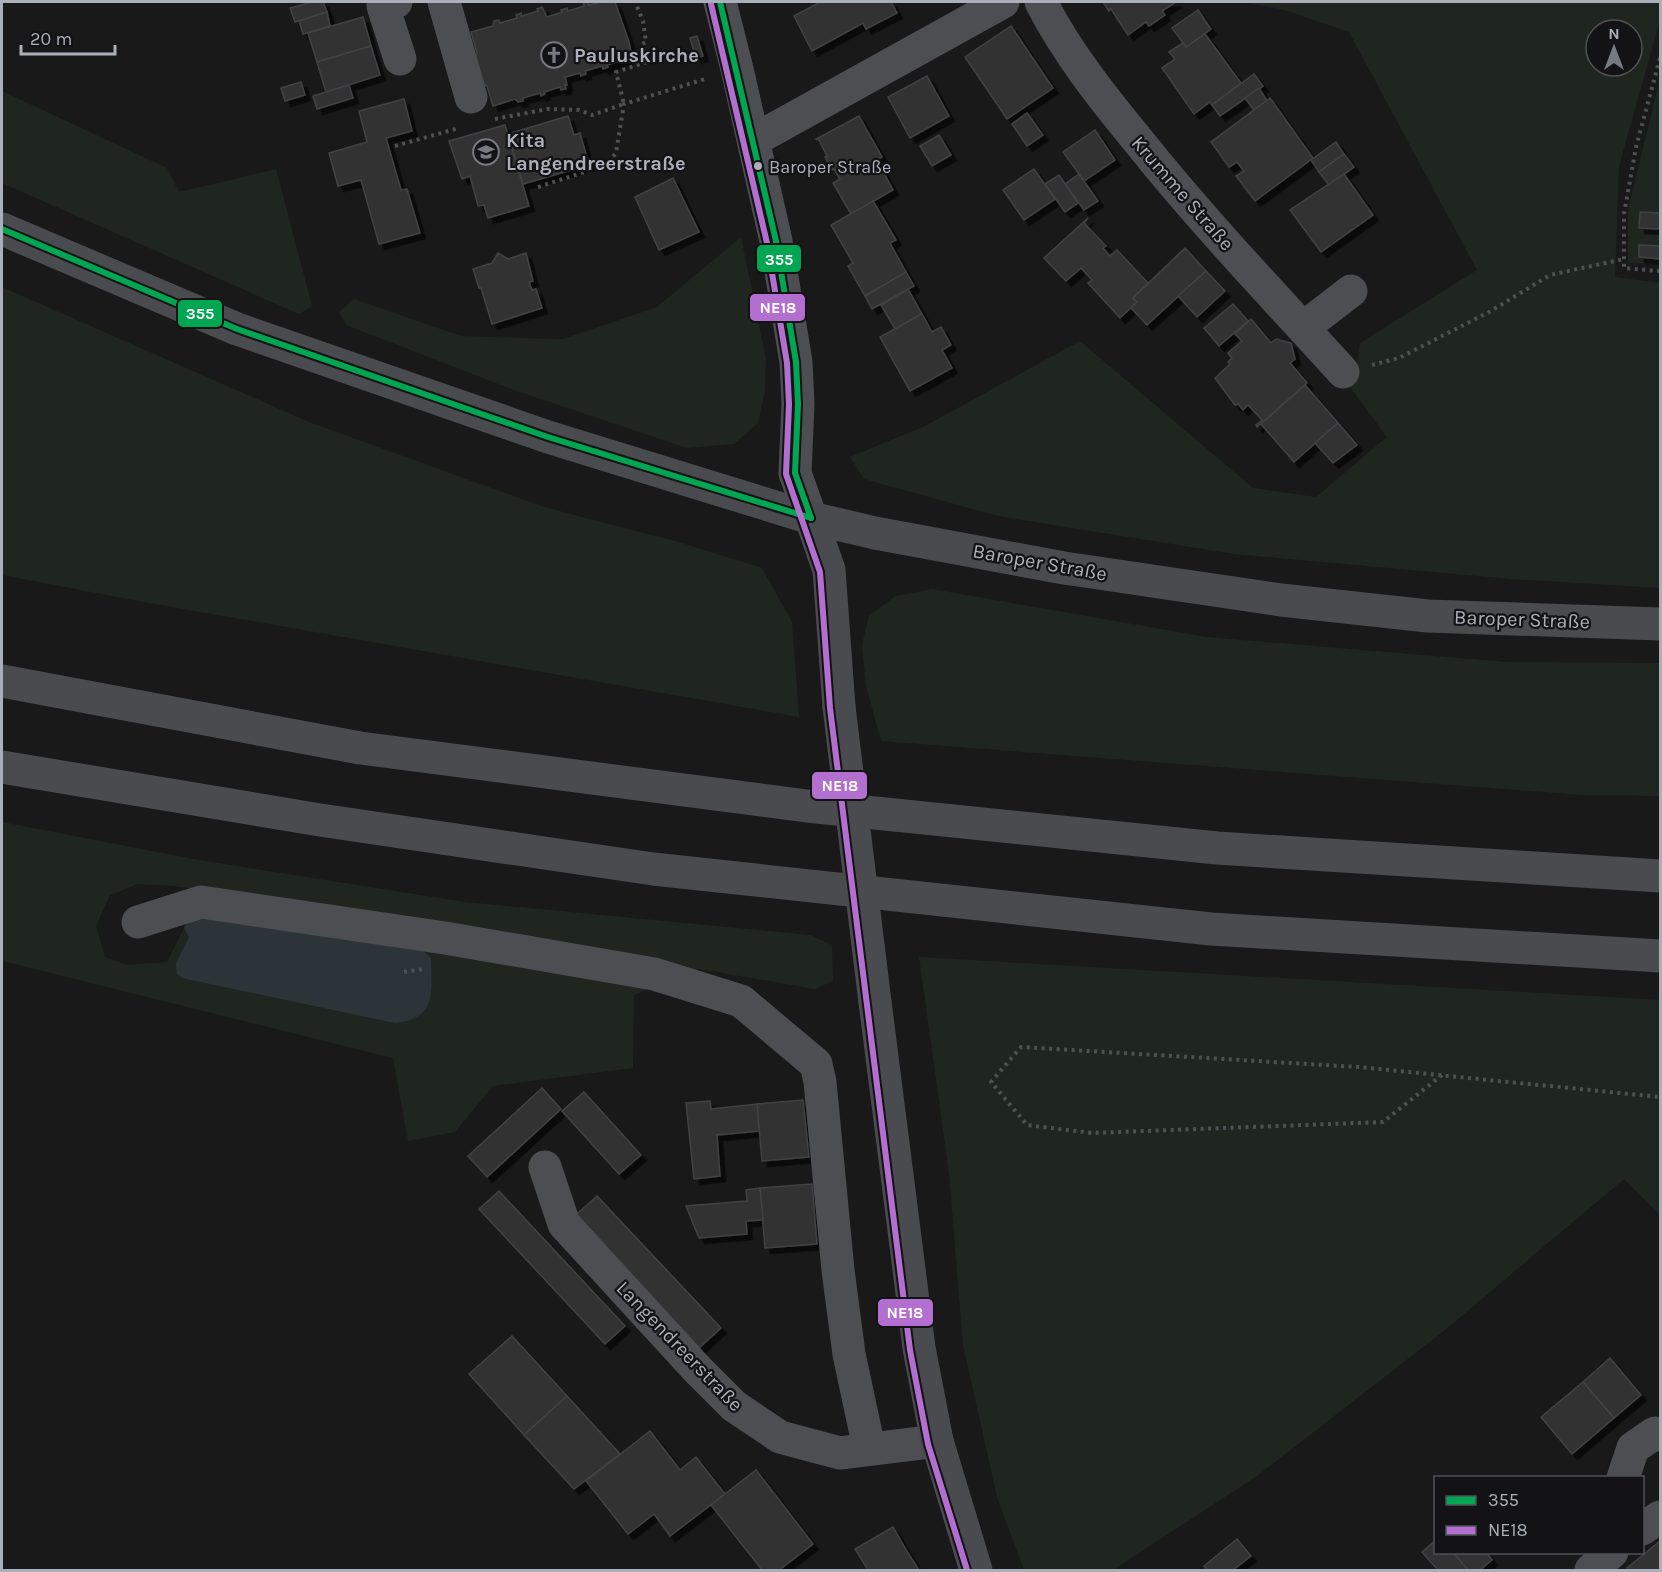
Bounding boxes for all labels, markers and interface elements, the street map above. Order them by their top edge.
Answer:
scale bar [21,18,116,56]
north arrow [1584,18,1644,78]
text: N [1608,24,1620,43]
text: 20 m [30,28,72,50]
church icon: Pauluskirche [539,40,569,70]
place label: Pauluskirche [574,44,699,67]
place label: Kita Langendreerstraße [506,129,685,175]
street label: Krumme Straße [1127,131,1239,255]
school or university icon: Kita Langendreerstraße [471,137,501,167]
place label: Baroper Straße [769,156,891,178]
marker: Baroper Straße [752,160,764,172]
line badge: 355 [756,244,802,273]
text: 355 [765,250,793,269]
line badge: NE18 [749,293,806,322]
text: NE18 [760,298,796,317]
line badge: 355 [177,299,223,328]
text: 355 [186,304,214,323]
street label: Baroper Straße [971,539,1109,586]
street label: Baroper Straße [1454,606,1590,633]
line badge: NE18 [811,771,868,800]
text: NE18 [822,776,858,795]
street label: Langendreerstraße [612,1277,748,1416]
line badge: NE18 [877,1298,934,1327]
text: NE18 [887,1303,923,1322]
legend [1434,1476,1644,1554]
text: 355 [1488,1489,1519,1511]
text: NE18 [1488,1519,1527,1541]

